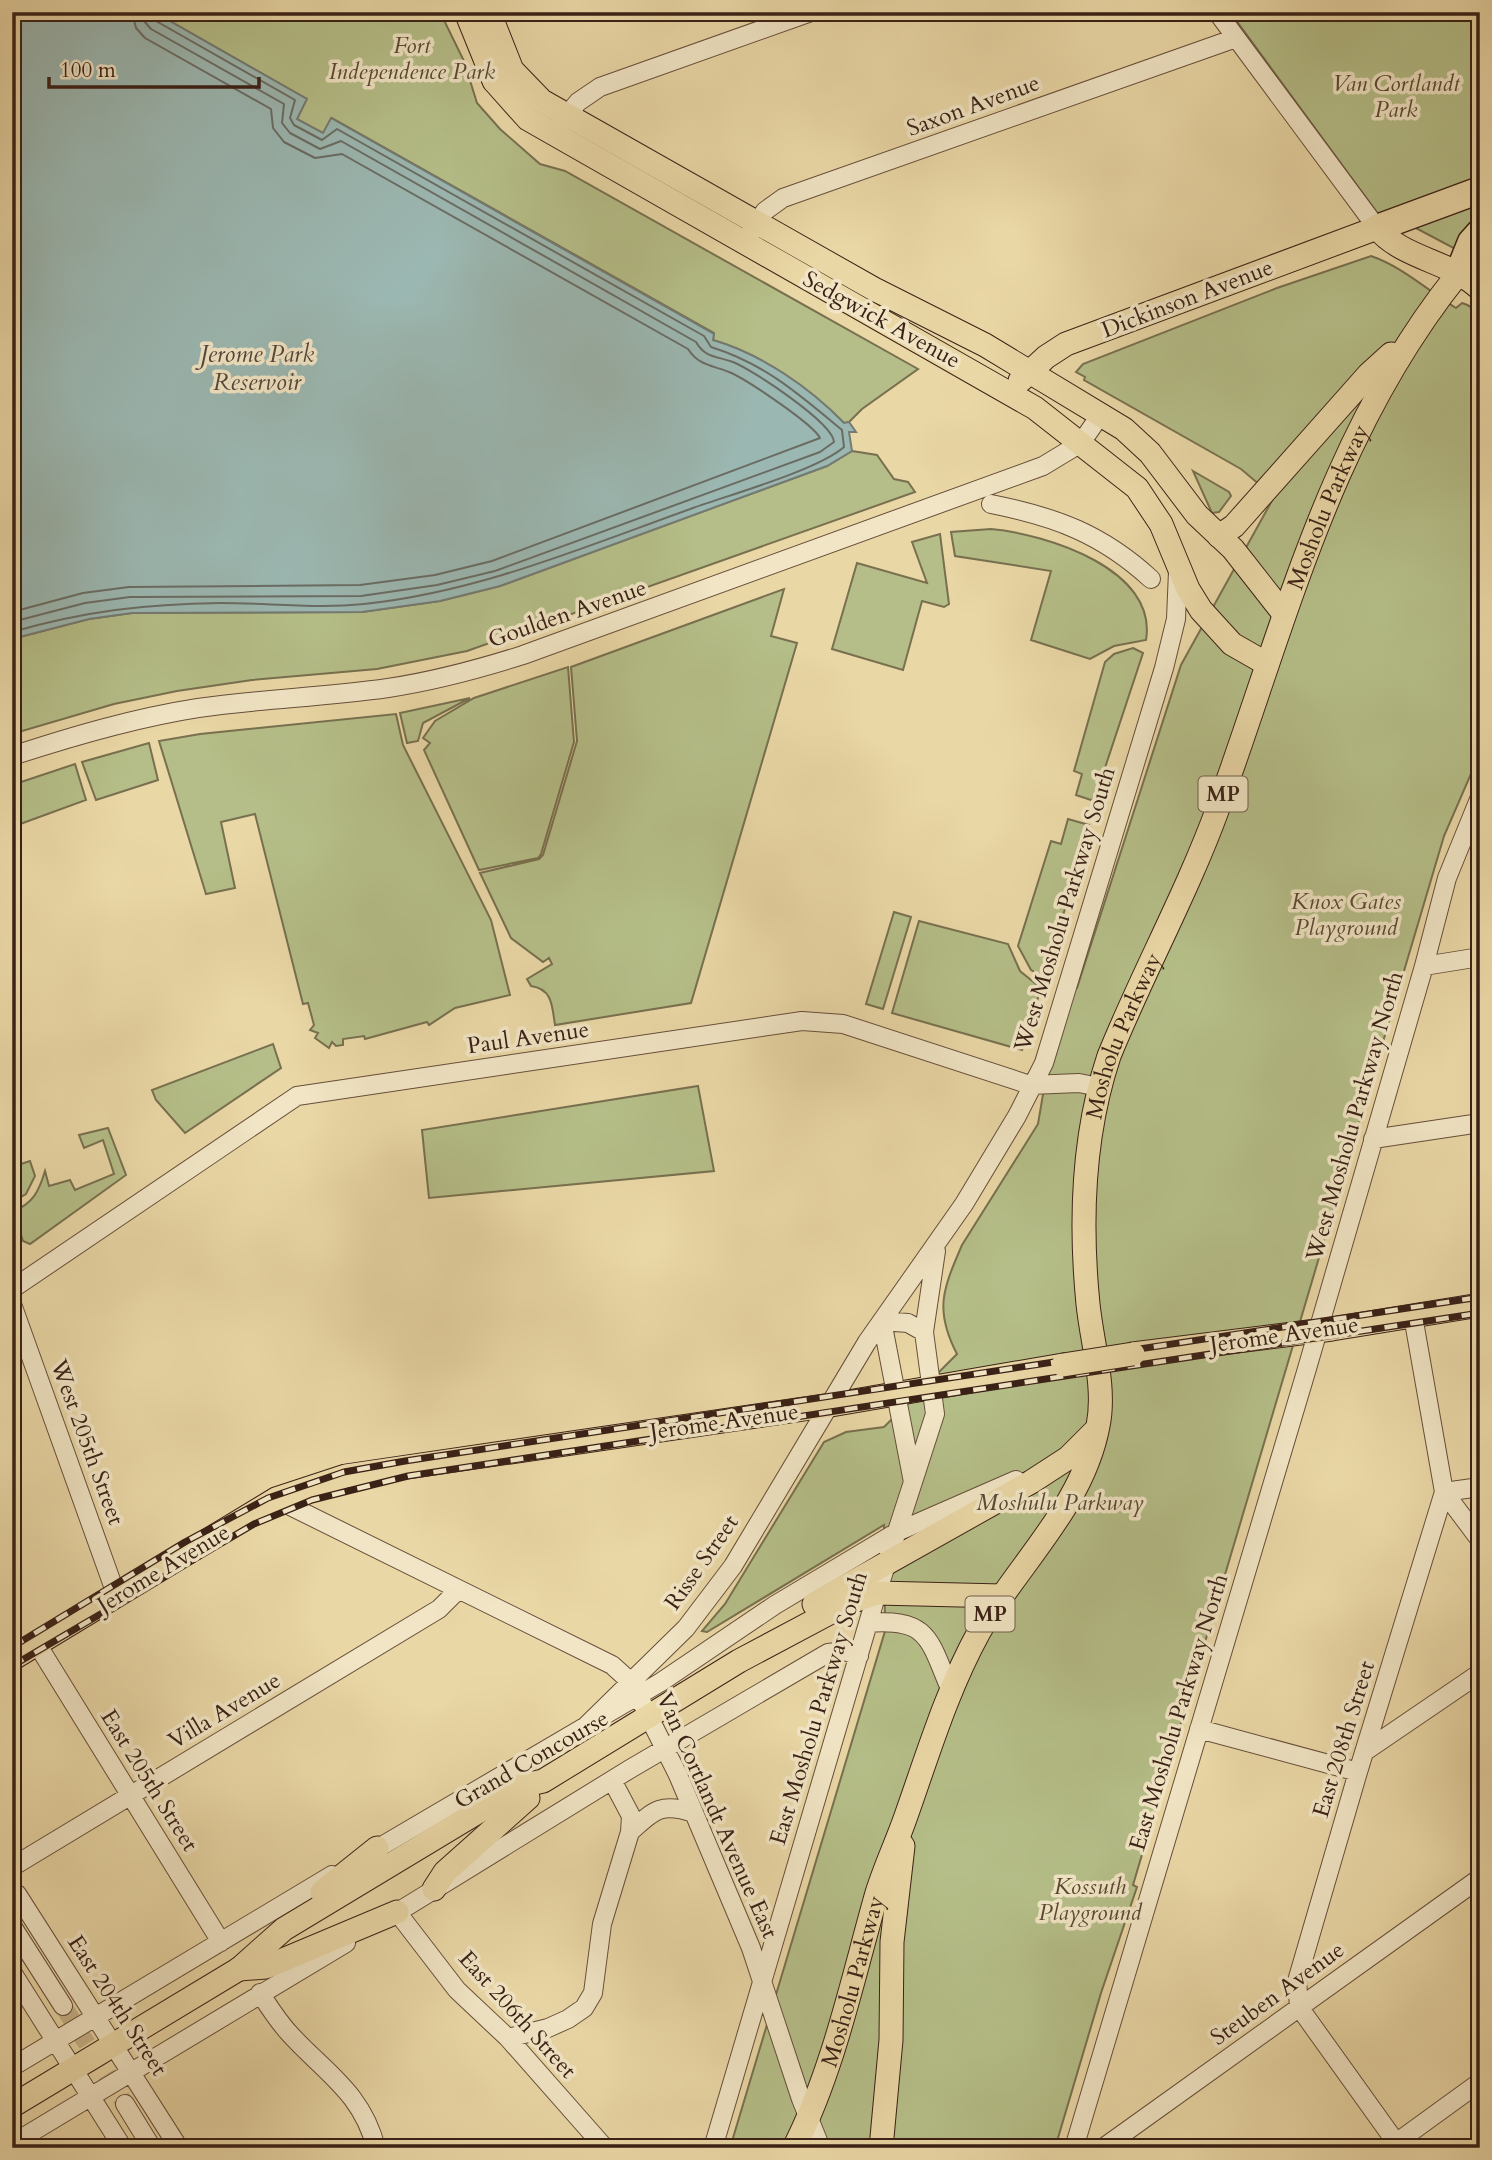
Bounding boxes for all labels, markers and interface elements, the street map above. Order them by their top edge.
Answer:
park label: Fort Independence Park [329,30,496,87]
scale bar [49,46,259,90]
text: 100 m [60,56,116,85]
street label: Saxon Avenue [902,67,1044,144]
park label: Van Cortlandt Park [1332,68,1461,125]
street label: Dickinson Avenue [1097,251,1277,345]
street label: Sedgwick Avenue [797,263,966,376]
water label: Jerome Park Reservoir [195,338,314,399]
street label: Mosholu Parkway [1280,419,1376,594]
street label: Goulden Avenue [484,572,651,655]
street label: West Mosholu Parkway South [1006,763,1123,1056]
road number: MP [1198,776,1248,812]
park label: Knox Gates Playground [1291,886,1401,943]
street label: Mosholu Parkway [1078,948,1169,1122]
street label: West Mosholu Parkway North [1298,967,1411,1265]
street label: Paul Avenue [465,1014,591,1061]
street label: Jerome Avenue [1205,1309,1360,1361]
street label: West 205th Street [43,1354,132,1529]
street label: Jerome Avenue [645,1396,800,1448]
park label: Moshulu Parkway [976,1487,1144,1518]
street label: Risse Street [657,1508,746,1616]
street label: Jerome Avenue [89,1517,235,1622]
street label: East Mosholu Parkway South [762,1567,875,1849]
street label: East Mosholu Parkway North [1122,1570,1236,1854]
road number: MP [965,1596,1014,1632]
street label: East 208th Street [1305,1657,1382,1821]
street label: Villa Avenue [162,1665,286,1756]
street label: Van Cortlandt Avenue East [649,1687,786,1943]
street label: East 205th Street [94,1703,206,1857]
street label: Grand Concourse [449,1703,614,1816]
park label: Kossuth Playground [1039,1871,1142,1928]
street label: Mosholu Parkway [814,1892,891,2071]
street label: East 204th Street [60,1929,175,2082]
street label: Steuben Avenue [1204,1934,1351,2053]
street label: East 206th Street [452,1944,583,2085]

